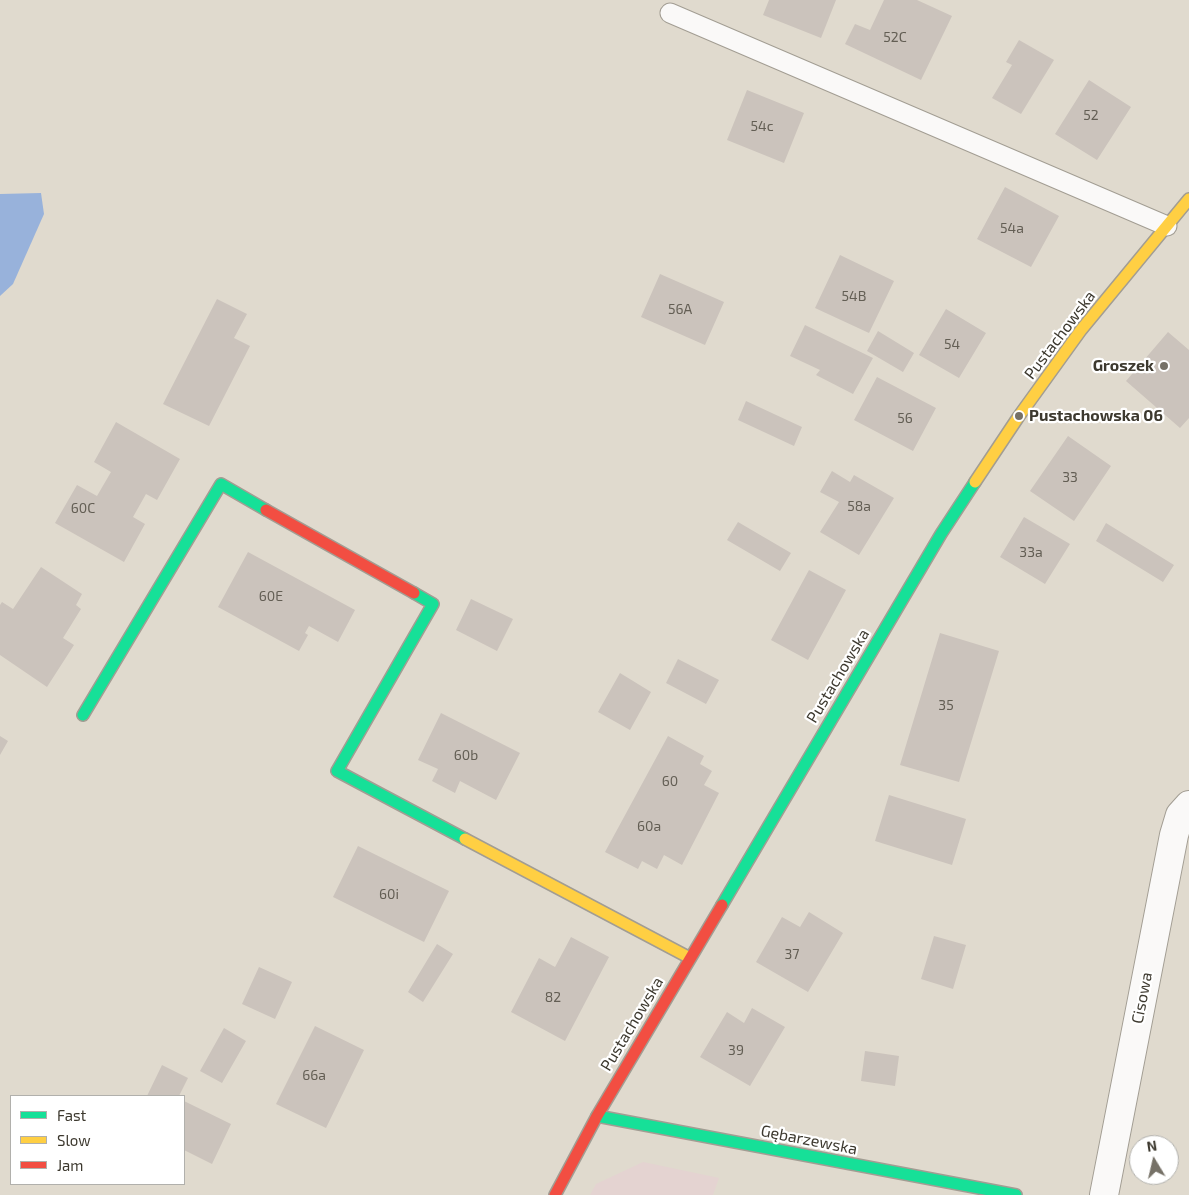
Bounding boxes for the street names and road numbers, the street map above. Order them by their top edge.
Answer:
street label: Pustachowska [1020,287,1100,383]
street label: Pustachowska [802,626,874,726]
street label: Cisowa [1128,971,1156,1025]
street label: Pustachowska [596,974,668,1074]
street label: Gębarzewska [759,1121,859,1159]

